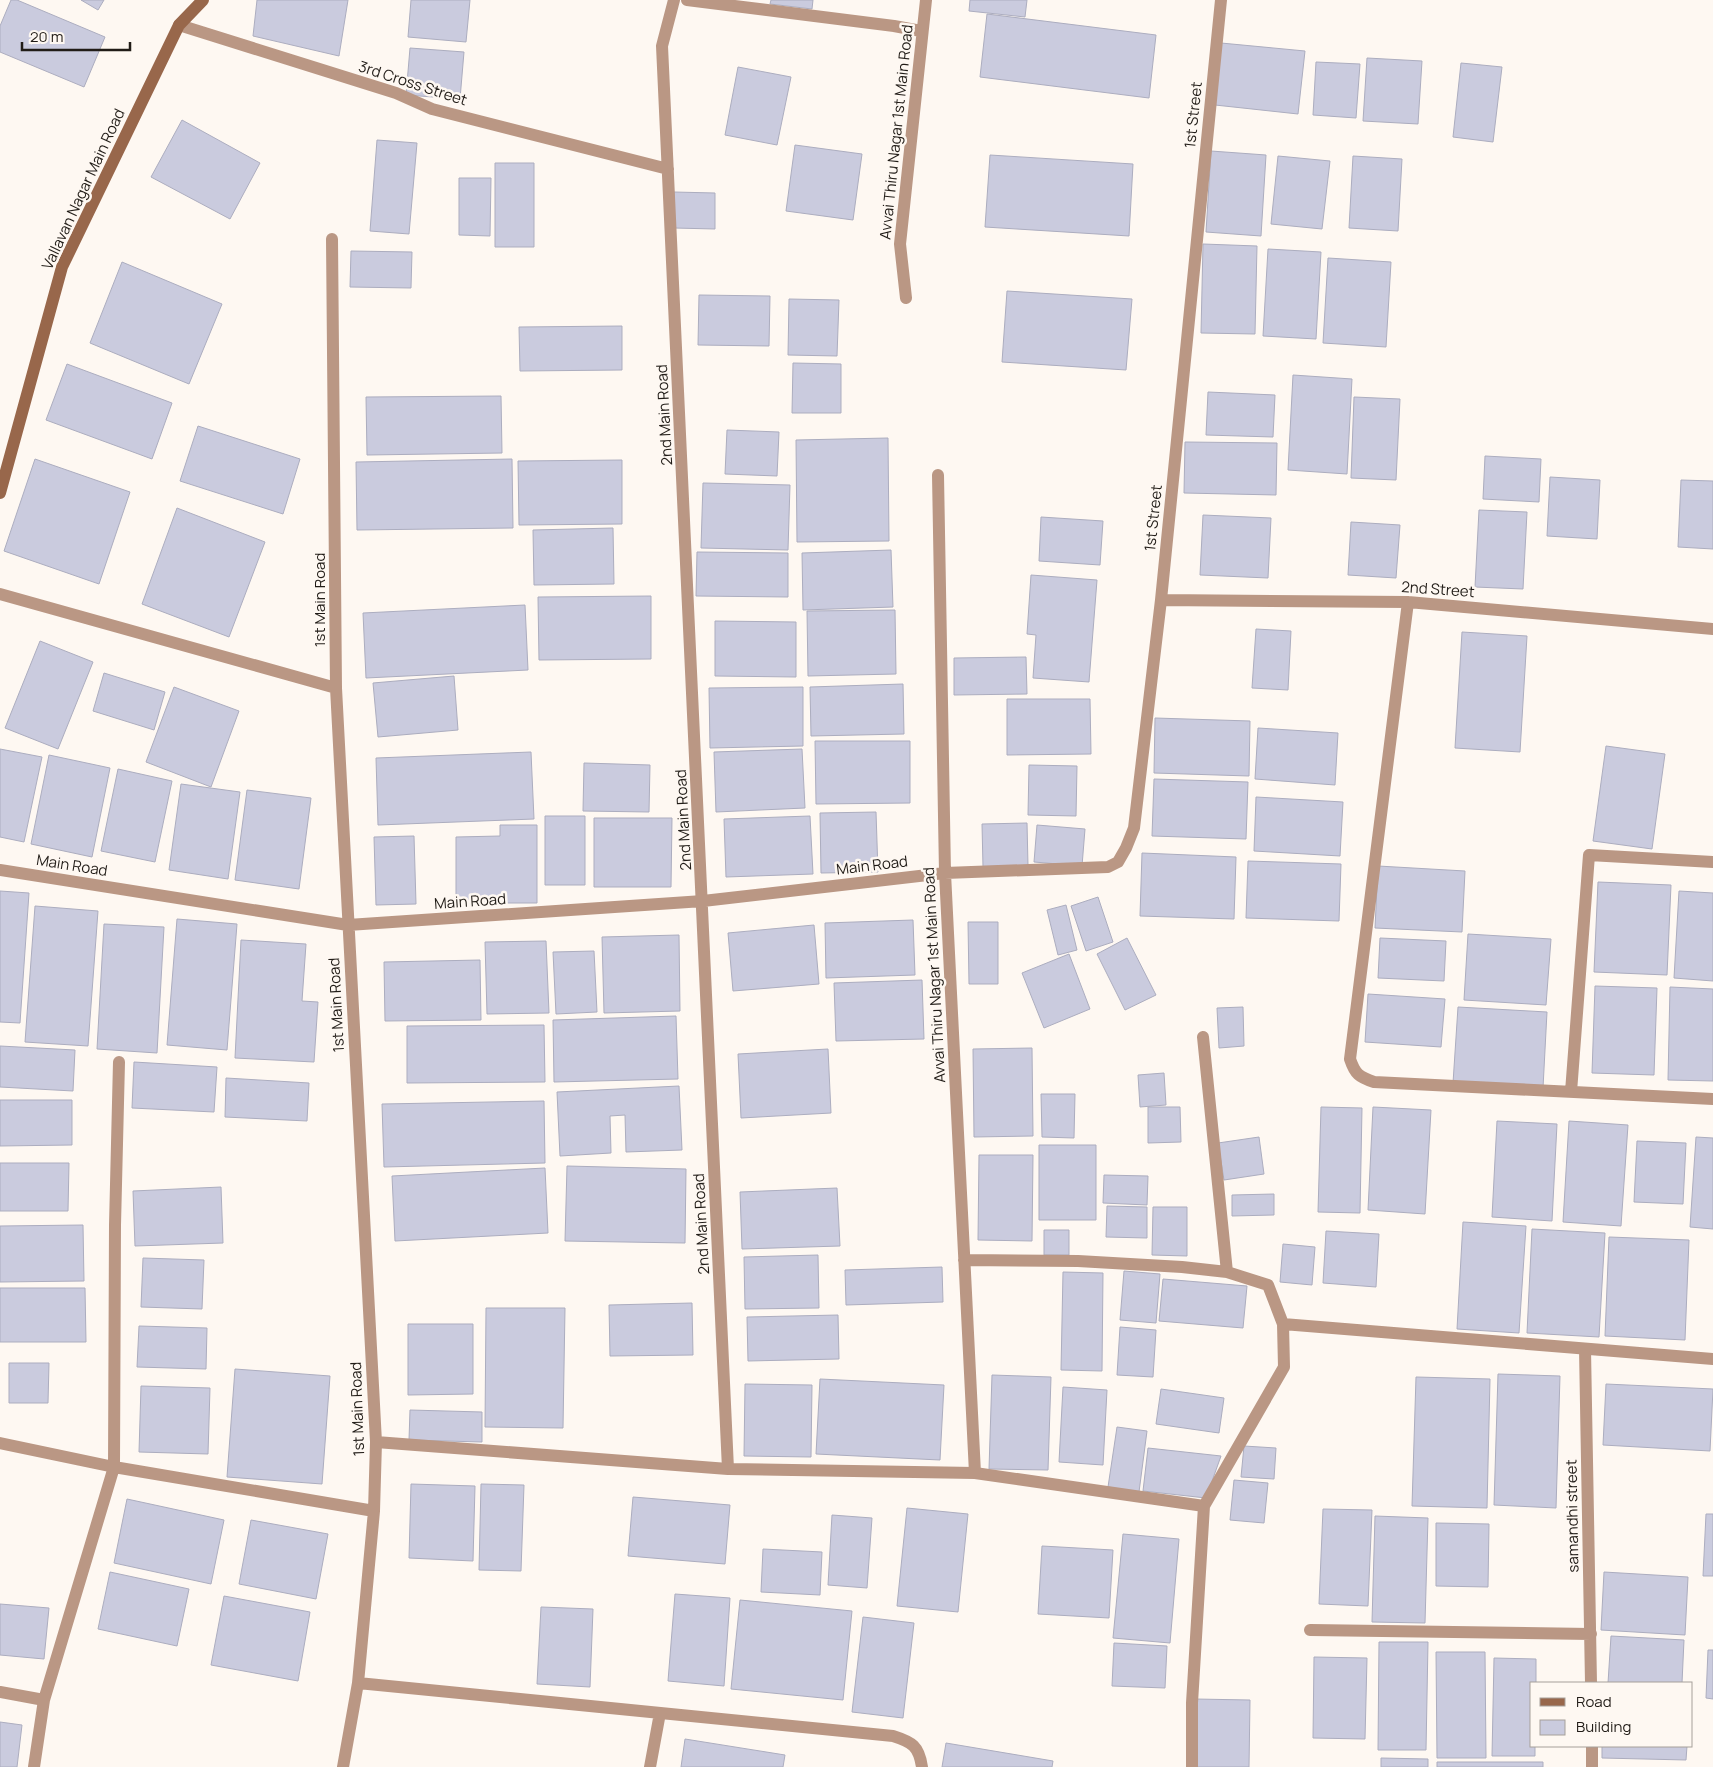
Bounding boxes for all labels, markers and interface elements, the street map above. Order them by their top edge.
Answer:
scale bar [22,20,130,52]
street label: Avvai Thiru Nagar 1st Main Road [874,23,918,241]
text: 20 m [30,26,63,47]
street label: 3rd Cross Street [356,56,470,110]
street label: 1st Street [1179,81,1207,149]
street label: Vallavan Nagar Main Road [36,105,130,273]
street label: 2nd Main Road [651,364,677,466]
street label: 1st Street [1139,484,1167,552]
street label: 1st Main Road [309,553,330,647]
street label: 2nd Street [1401,576,1475,602]
street label: 2nd Main Road [670,769,696,871]
street label: Main Road [35,849,109,881]
street label: Main Road [835,850,909,880]
street label: Avvai Thiru Nagar 1st Main Road [918,867,950,1083]
street label: Main Road [433,888,507,914]
street label: 1st Main Road [323,957,349,1053]
street label: 2nd Main Road [688,1173,714,1275]
street label: 1st Main Road [345,1361,369,1457]
street label: samandhi street [1561,1459,1583,1573]
legend [1530,1682,1693,1747]
text: Road [1576,1691,1612,1712]
text: Building [1576,1716,1631,1737]

